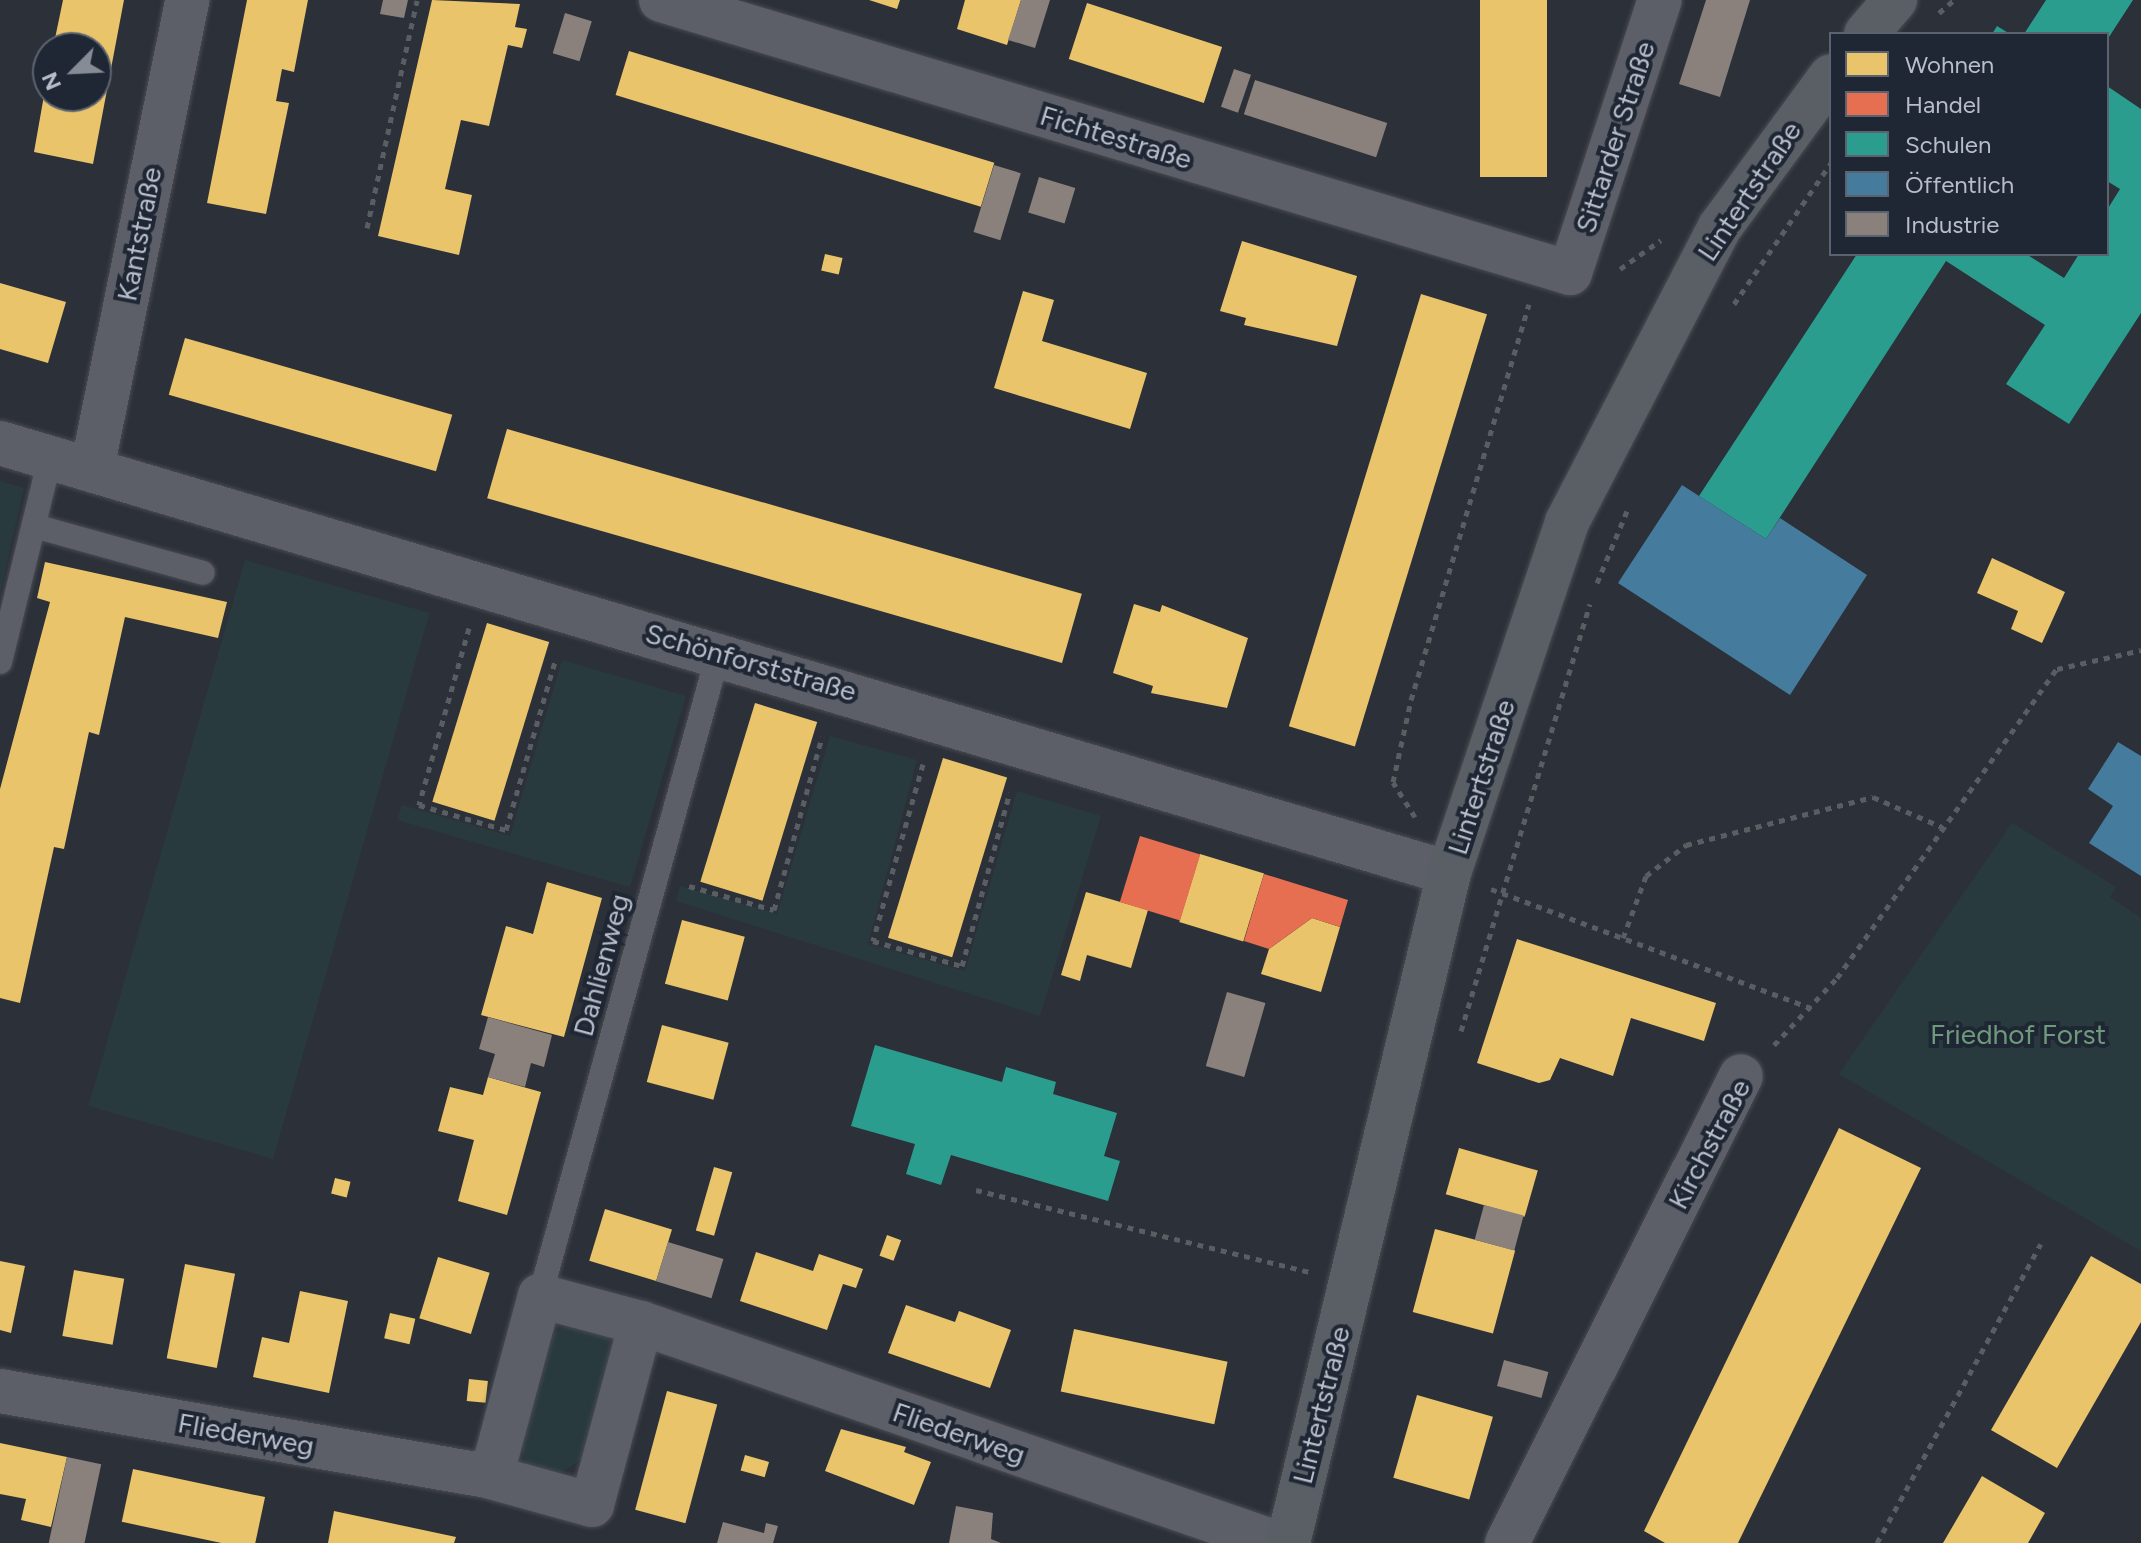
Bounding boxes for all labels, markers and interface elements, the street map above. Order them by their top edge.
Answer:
north arrow [32,32,112,112]
legend [1829,32,2109,256]
street label: Sittarder Straße [1568,37,1662,237]
text: Wohnen [1905,50,1994,79]
text: N [36,68,67,94]
text: Handel [1905,90,1981,119]
street label: Fichtestraße [1036,98,1196,176]
street label: Lintertstraße [1690,115,1808,267]
text: Schulen [1905,130,1991,159]
street label: Kantstraße [110,164,168,304]
text: Öffentlich [1905,170,2014,199]
text: Industrie [1905,210,1999,239]
street label: Schönforststraße [642,616,860,708]
street label: Lintertstraße [1440,695,1522,859]
street label: Dahlienweg [566,890,636,1040]
park label: Friedhof Forst [1930,1017,2106,1051]
street label: Kirchstraße [1661,1073,1757,1215]
street label: Lintertstraße [1285,1323,1357,1487]
street label: Fliederweg [888,1395,1030,1471]
street label: Fliederweg [175,1406,317,1462]

